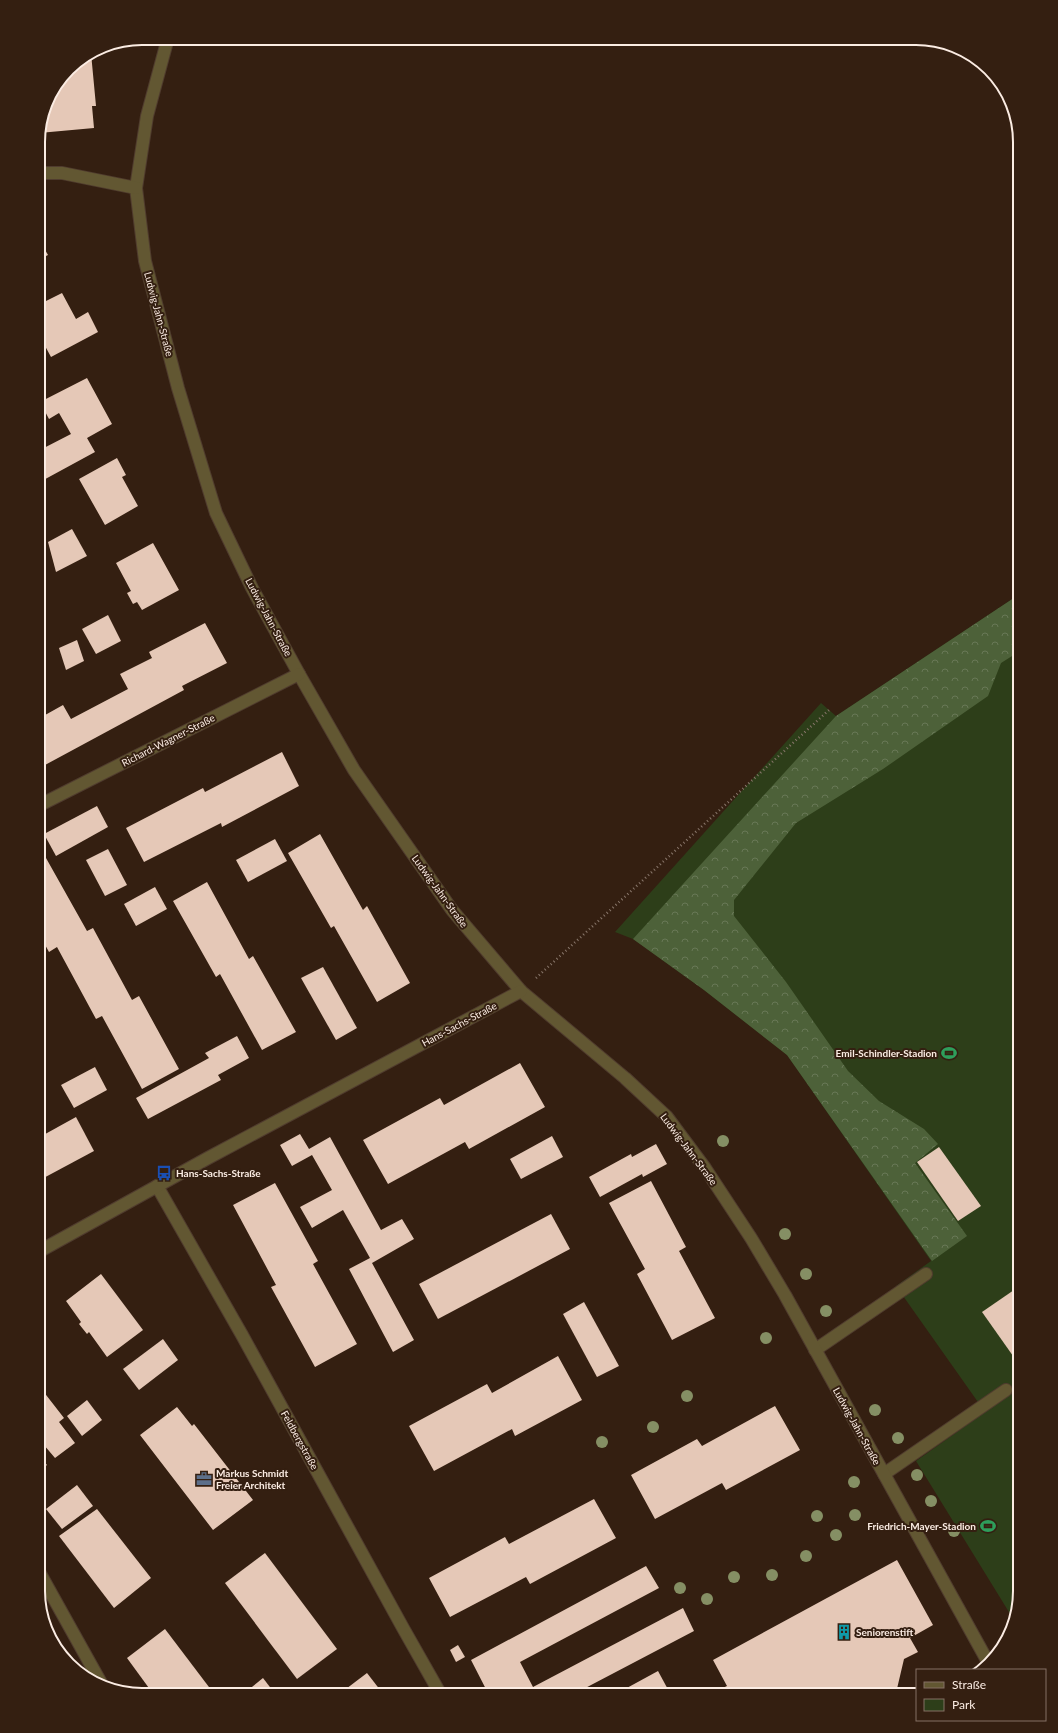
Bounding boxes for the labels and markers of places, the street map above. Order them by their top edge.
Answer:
sports icon: Emil-Schindler-Stadion [940,1044,958,1062]
place label: Emil-Schindler-Stadion [836,1047,937,1059]
bus stop icon: Hans-Sachs-Straße [155,1164,173,1182]
place label: Hans-Sachs-Straße [176,1167,261,1179]
place label: Markus Schmidt Freier Architekt [216,1467,288,1491]
office icon: Markus Schmidt Freier Architekt [195,1470,213,1488]
sports icon: Friedrich-Mayer-Stadion [979,1517,997,1535]
place label: Friedrich-Mayer-Stadion [867,1520,976,1532]
building icon: Seniorenstift [835,1623,853,1641]
place label: Seniorenstift [856,1626,914,1638]

